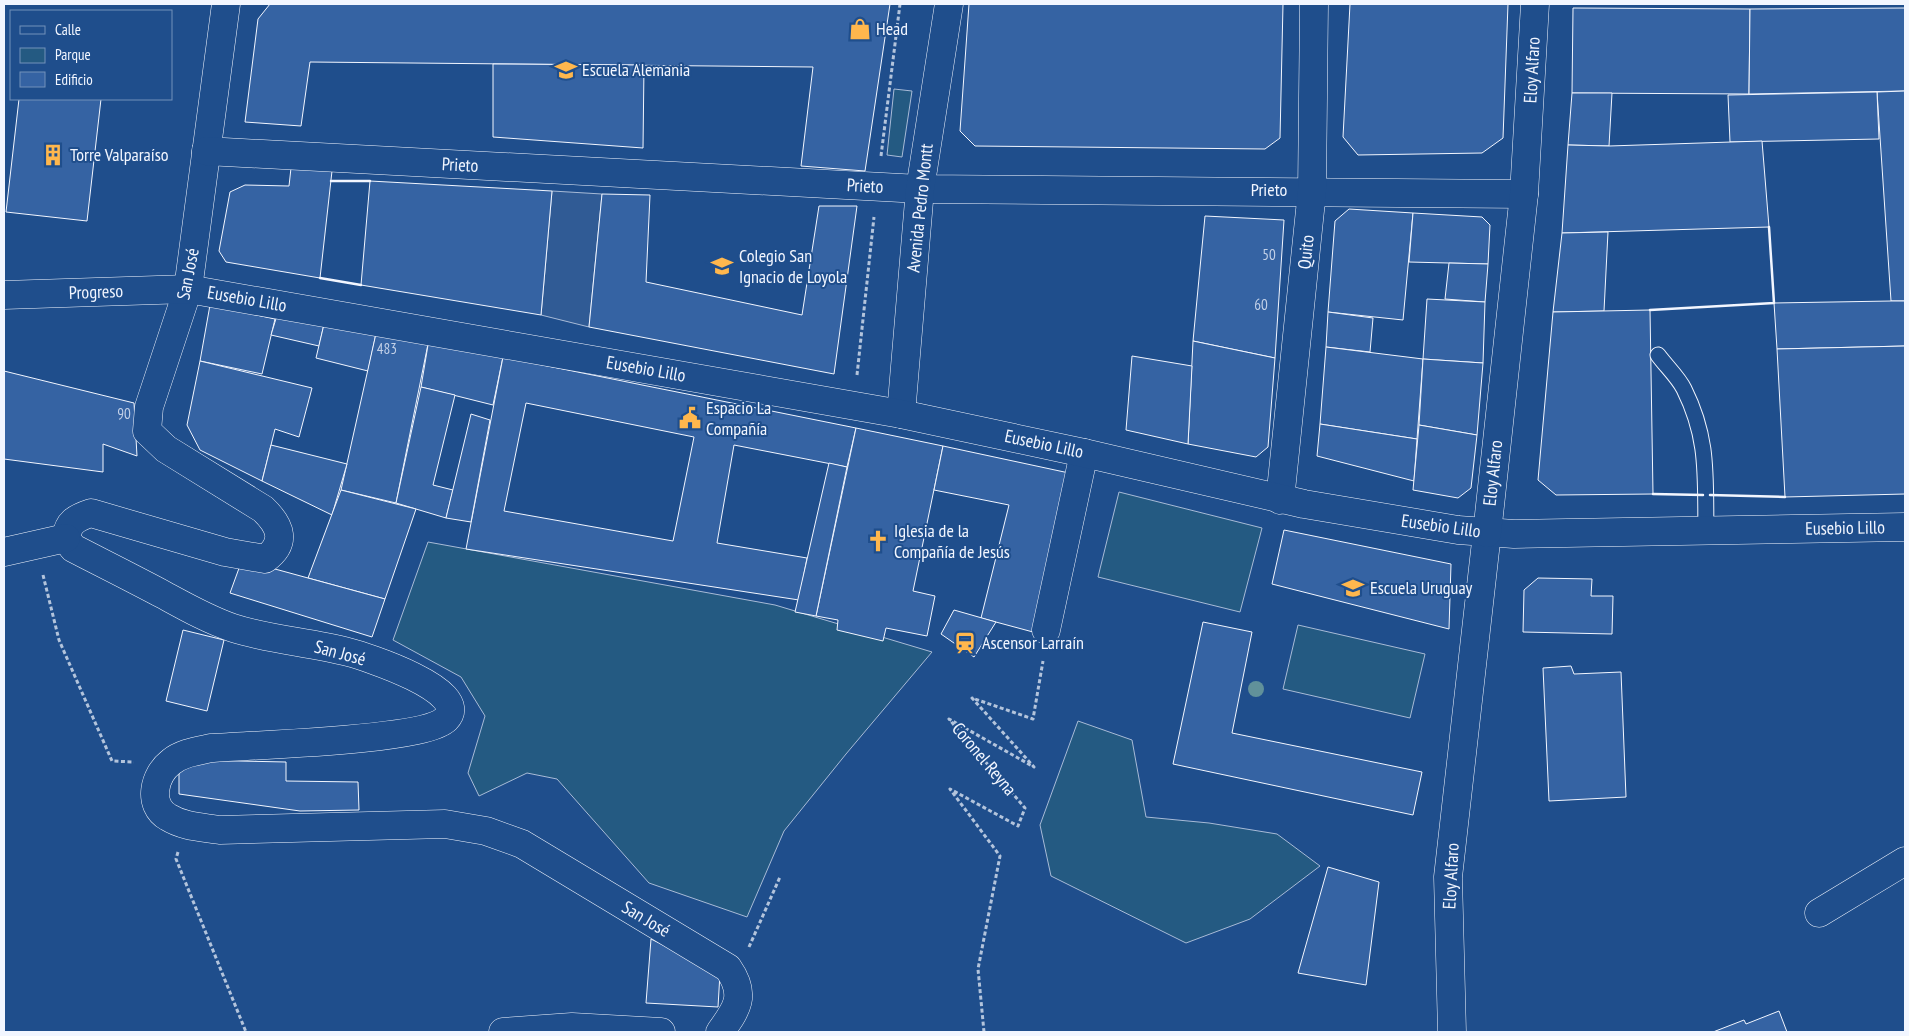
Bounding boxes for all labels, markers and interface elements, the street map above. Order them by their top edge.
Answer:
legend [10,10,172,100]
shop icon: Head [847,16,873,42]
place label: Head [876,17,908,40]
text: Calle [55,20,81,39]
street label: Eloy Alfaro [1518,36,1545,104]
text: Parque [55,45,91,64]
school or university icon: Escuela Alemania [553,57,579,83]
place label: Escuela Alemania [582,58,690,81]
text: Edificio [55,70,93,89]
building icon: Torre Valparaíso [40,142,66,168]
street label: Avenida Pedro Montt [901,142,938,273]
place label: Torre Valparaíso [70,143,169,166]
street label: Prieto [441,152,479,177]
street label: Prieto [846,173,884,198]
street label: Prieto [1251,178,1287,201]
street label: Quito [1292,234,1319,270]
place label: Colegio San Ignacio de Loyola [739,244,847,288]
house number: 50 [1262,245,1276,264]
street label: San José [171,246,204,302]
school or university icon: Colegio San Ignacio de Loyola [709,253,735,279]
street label: Progreso [68,279,124,304]
street label: Eusebio Lillo [206,280,289,317]
house number: 60 [1254,295,1268,314]
house number: 483 [377,339,397,358]
street label: Eusebio Lillo [605,350,688,387]
place label: Espacio La Compañía [706,396,771,440]
house number: 90 [117,404,131,423]
public building icon: Espacio La Compañía [677,405,703,431]
street label: Eusebio Lillo [1003,424,1086,463]
street label: Eloy Alfaro [1478,439,1507,507]
street label: Eusebio Lillo [1400,509,1482,542]
street label: Eusebio Lillo [1805,515,1885,540]
place label: Iglesia de la Compañía de Jesús [894,519,1010,563]
church icon: Iglesia de la Compañía de Jesús [865,528,891,554]
school or university icon: Escuela Uruguay [1340,575,1366,601]
place label: Escuela Uruguay [1370,576,1473,599]
station icon: Ascensor Larraín [952,630,978,656]
place label: Ascensor Larraín [982,631,1084,654]
street label: San José [312,635,368,670]
street label: Coronel Reyna [947,717,1022,800]
street label: Eloy Alfaro [1437,842,1464,910]
street label: San José [618,895,675,942]

